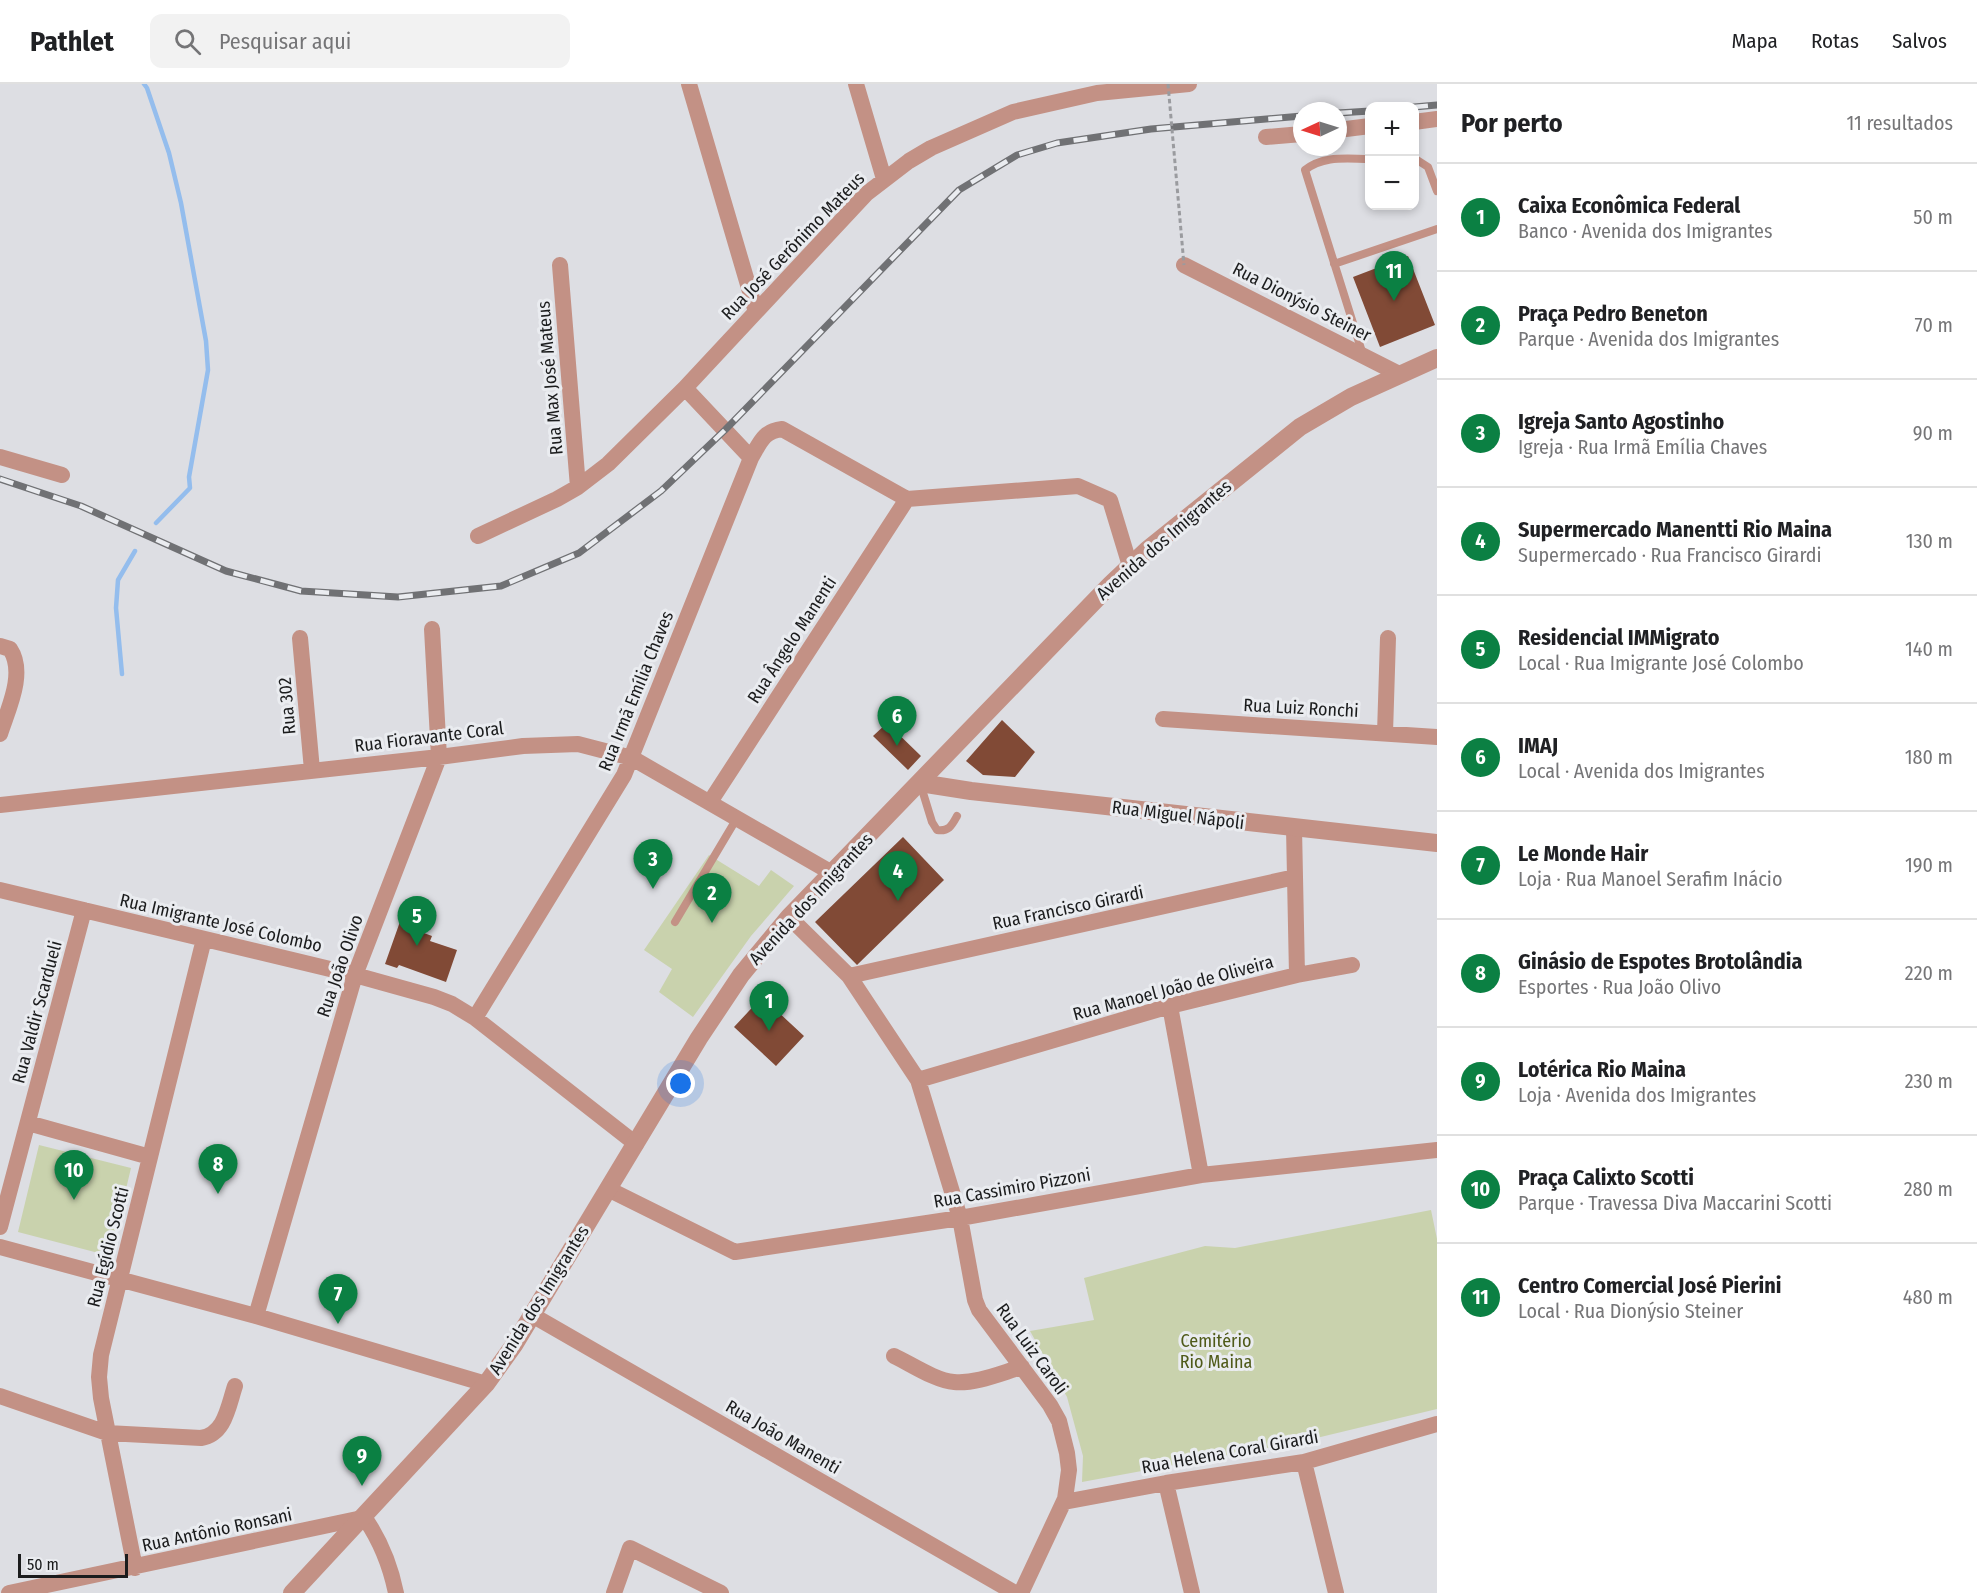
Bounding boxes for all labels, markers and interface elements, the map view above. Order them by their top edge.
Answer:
search box [150,14,570,68]
text: Pathlet [30,25,114,58]
icon: search [171,25,204,58]
text: Pesquisar aqui [219,28,351,55]
text: Mapa [1731,28,1778,54]
text: Rotas [1811,28,1859,54]
text: Salvos [1892,28,1947,54]
north arrow [1293,102,1347,156]
map controls [1365,102,1419,210]
button: + [1365,102,1419,156]
text: Por perto [1461,108,1563,139]
text: 11 resultados [1846,111,1953,135]
button: − [1365,156,1419,210]
street label: Rua José Gerônimo Mateus [717,167,869,324]
text: Caixa Econômica Federal [1518,192,1740,219]
text: 1 [1476,205,1485,229]
text: 50 m [1913,205,1953,229]
text: Banco · Avenida dos Imigrantes [1518,219,1773,243]
pin: 11 [1374,252,1414,301]
street label: Rua Dionýsio Steiner [1229,258,1376,347]
street label: Rua Max José Mateus [532,300,568,456]
text: Praça Pedro Beneton [1518,300,1708,327]
text: 2 [1476,313,1485,337]
text: 70 m [1915,313,1953,337]
text: Parque · Avenida dos Imigrantes [1518,327,1779,351]
text: Igreja Santo Agostinho [1518,408,1724,435]
text: 3 [1476,421,1485,445]
text: 90 m [1913,421,1953,445]
text: Igreja · Rua Irmã Emília Chaves [1518,435,1767,459]
street label: Avenida dos Imigrantes [1092,475,1236,605]
text: Supermercado Manentti Rio Maina [1518,516,1832,543]
text: 4 [1475,529,1486,553]
text: 130 m [1906,529,1953,553]
text: Supermercado · Rua Francisco Girardi [1518,543,1822,567]
street label: Rua Ângelo Manenti [743,573,841,707]
street label: Rua Irmã Emília Chaves [594,607,678,774]
text: Residencial IMMigrato [1518,624,1719,651]
text: 5 [1476,637,1485,661]
text: 140 m [1905,637,1953,661]
text: Local · Rua Imigrante José Colombo [1518,651,1804,675]
street label: Rua 302 [274,676,300,736]
street label: Rua Luiz Ronchi [1243,694,1359,722]
pin: 6 [878,696,916,746]
street label: Rua Fioravante Coral [353,717,505,757]
text: IMAJ [1518,732,1558,759]
text: 6 [1475,745,1486,769]
text: 180 m [1905,745,1953,769]
text: Local · Avenida dos Imigrantes [1518,759,1765,783]
street label: Rua Miguel Nápoli [1111,796,1245,834]
street label: Avenida dos Imigrantes [744,828,878,969]
pin: 3 [634,840,672,889]
text: Le Monde Hair [1518,840,1648,867]
pin: 4 [878,852,918,901]
text: 7 [1476,853,1485,877]
text: 190 m [1905,853,1953,877]
text: Loja · Rua Manoel Serafim Inácio [1518,867,1782,891]
pin: 2 [692,874,732,923]
street label: Rua Francisco Girardi [990,881,1146,935]
street label: Rua Imigrante José Colombo [118,889,324,957]
pin: 5 [398,896,436,946]
street label: Rua João Olivo [312,912,368,1020]
street label: Rua Valdir Scardueli [7,938,67,1086]
text: Ginásio de Espotes Brotolândia [1518,948,1802,975]
street label: Rua Manoel João de Oliveira [1070,951,1276,1025]
text: 8 [1475,961,1486,985]
text: 220 m [1905,961,1953,985]
text: Esportes · Rua João Olivo [1518,975,1721,999]
pin: 1 [750,982,788,1031]
text: Lotérica Rio Maina [1518,1056,1686,1083]
your location [666,1069,695,1098]
text: 9 [1475,1069,1486,1093]
text: 230 m [1905,1069,1953,1093]
text: Loja · Avenida dos Imigrantes [1518,1083,1756,1107]
pin: 8 [198,1144,238,1194]
pin: 10 [54,1150,94,1200]
street label: Rua Cassimiro Pizzoni [932,1163,1092,1213]
text: Praça Calixto Scotti [1518,1164,1694,1191]
text: 10 [1471,1177,1490,1201]
text: 280 m [1904,1177,1953,1201]
street label: Rua Egídio Scotti [82,1185,134,1309]
text: Parque · Travessa Diva Maccarini Scotti [1518,1191,1832,1215]
street label: Avenida dos Imigrantes [484,1221,594,1379]
text: Centro Comercial José Pierini [1518,1272,1781,1299]
pin: 7 [318,1274,358,1324]
text: 11 [1472,1285,1489,1309]
text: 480 m [1903,1285,1953,1309]
street label: Rua Luiz Caroli [991,1299,1073,1399]
text: Local · Rua Dionýsio Steiner [1518,1299,1743,1323]
park label: Cemitério Rio Maina [1180,1330,1252,1373]
street label: Rua João Manenti [722,1395,844,1479]
street label: Rua Helena Coral Girardi [1140,1426,1320,1478]
pin: 9 [342,1436,382,1486]
street label: Rua Antônio Ronsani [140,1503,294,1557]
scale bar [18,1551,128,1578]
text: 50 m [27,1555,59,1574]

